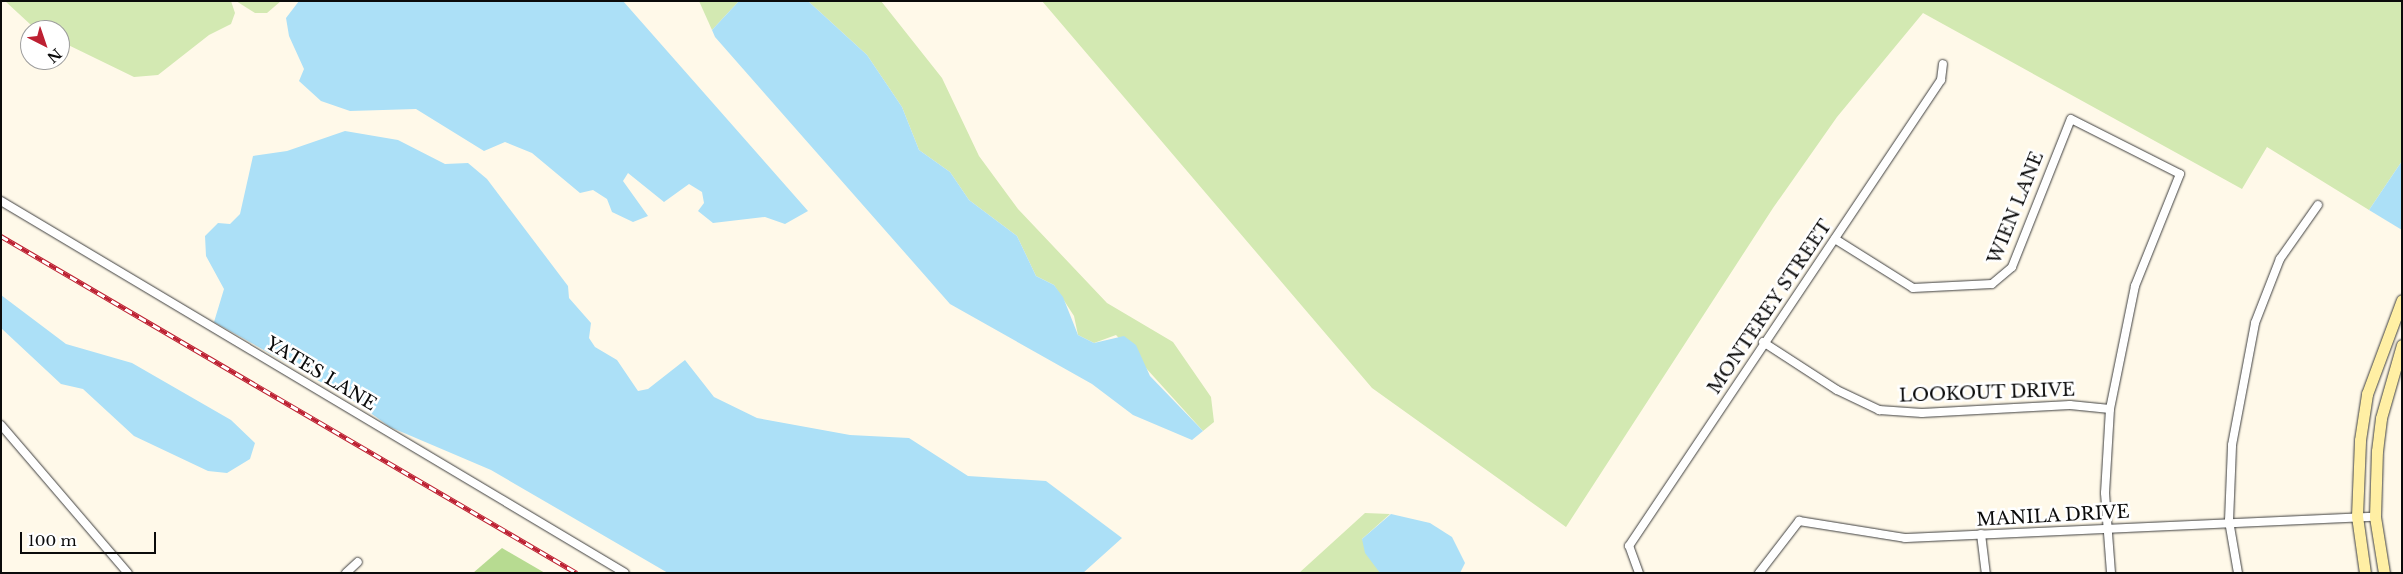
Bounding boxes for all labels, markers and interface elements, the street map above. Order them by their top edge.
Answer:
north arrow [20,20,70,70]
text: N [43,44,65,67]
street label: WIEN LANE [1984,149,2048,267]
street label: MONTEREY STREET [1703,215,1837,399]
street label: YATES LANE [262,333,380,415]
street label: LOOKOUT DRIVE [1898,379,2076,407]
street label: MANILA DRIVE [1976,501,2130,531]
scale bar [22,522,159,554]
text: 100 m [28,531,77,550]

